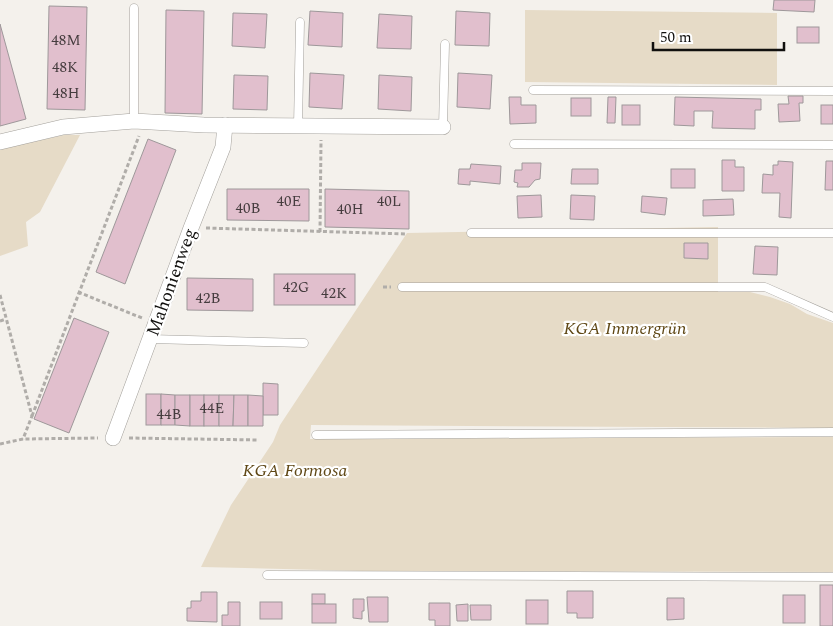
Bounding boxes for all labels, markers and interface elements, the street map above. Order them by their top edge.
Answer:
scale bar [653,20,784,52]
text: 50 m [660,26,692,49]
house number: 48M [51,29,81,52]
house number: 48K [52,56,78,79]
house number: 48H [52,82,80,105]
house number: 40E [277,190,301,213]
house number: 40L [377,190,401,213]
house number: 40B [236,197,261,220]
house number: 40H [336,198,364,221]
street label: Mahonienweg [139,224,204,340]
house number: 42G [283,276,309,299]
house number: 42K [321,282,347,305]
house number: 42B [196,287,221,310]
park label: KGA Immergrün [564,315,687,342]
house number: 44E [200,397,224,420]
house number: 44B [157,403,182,426]
park label: KGA Formosa [243,457,347,484]

